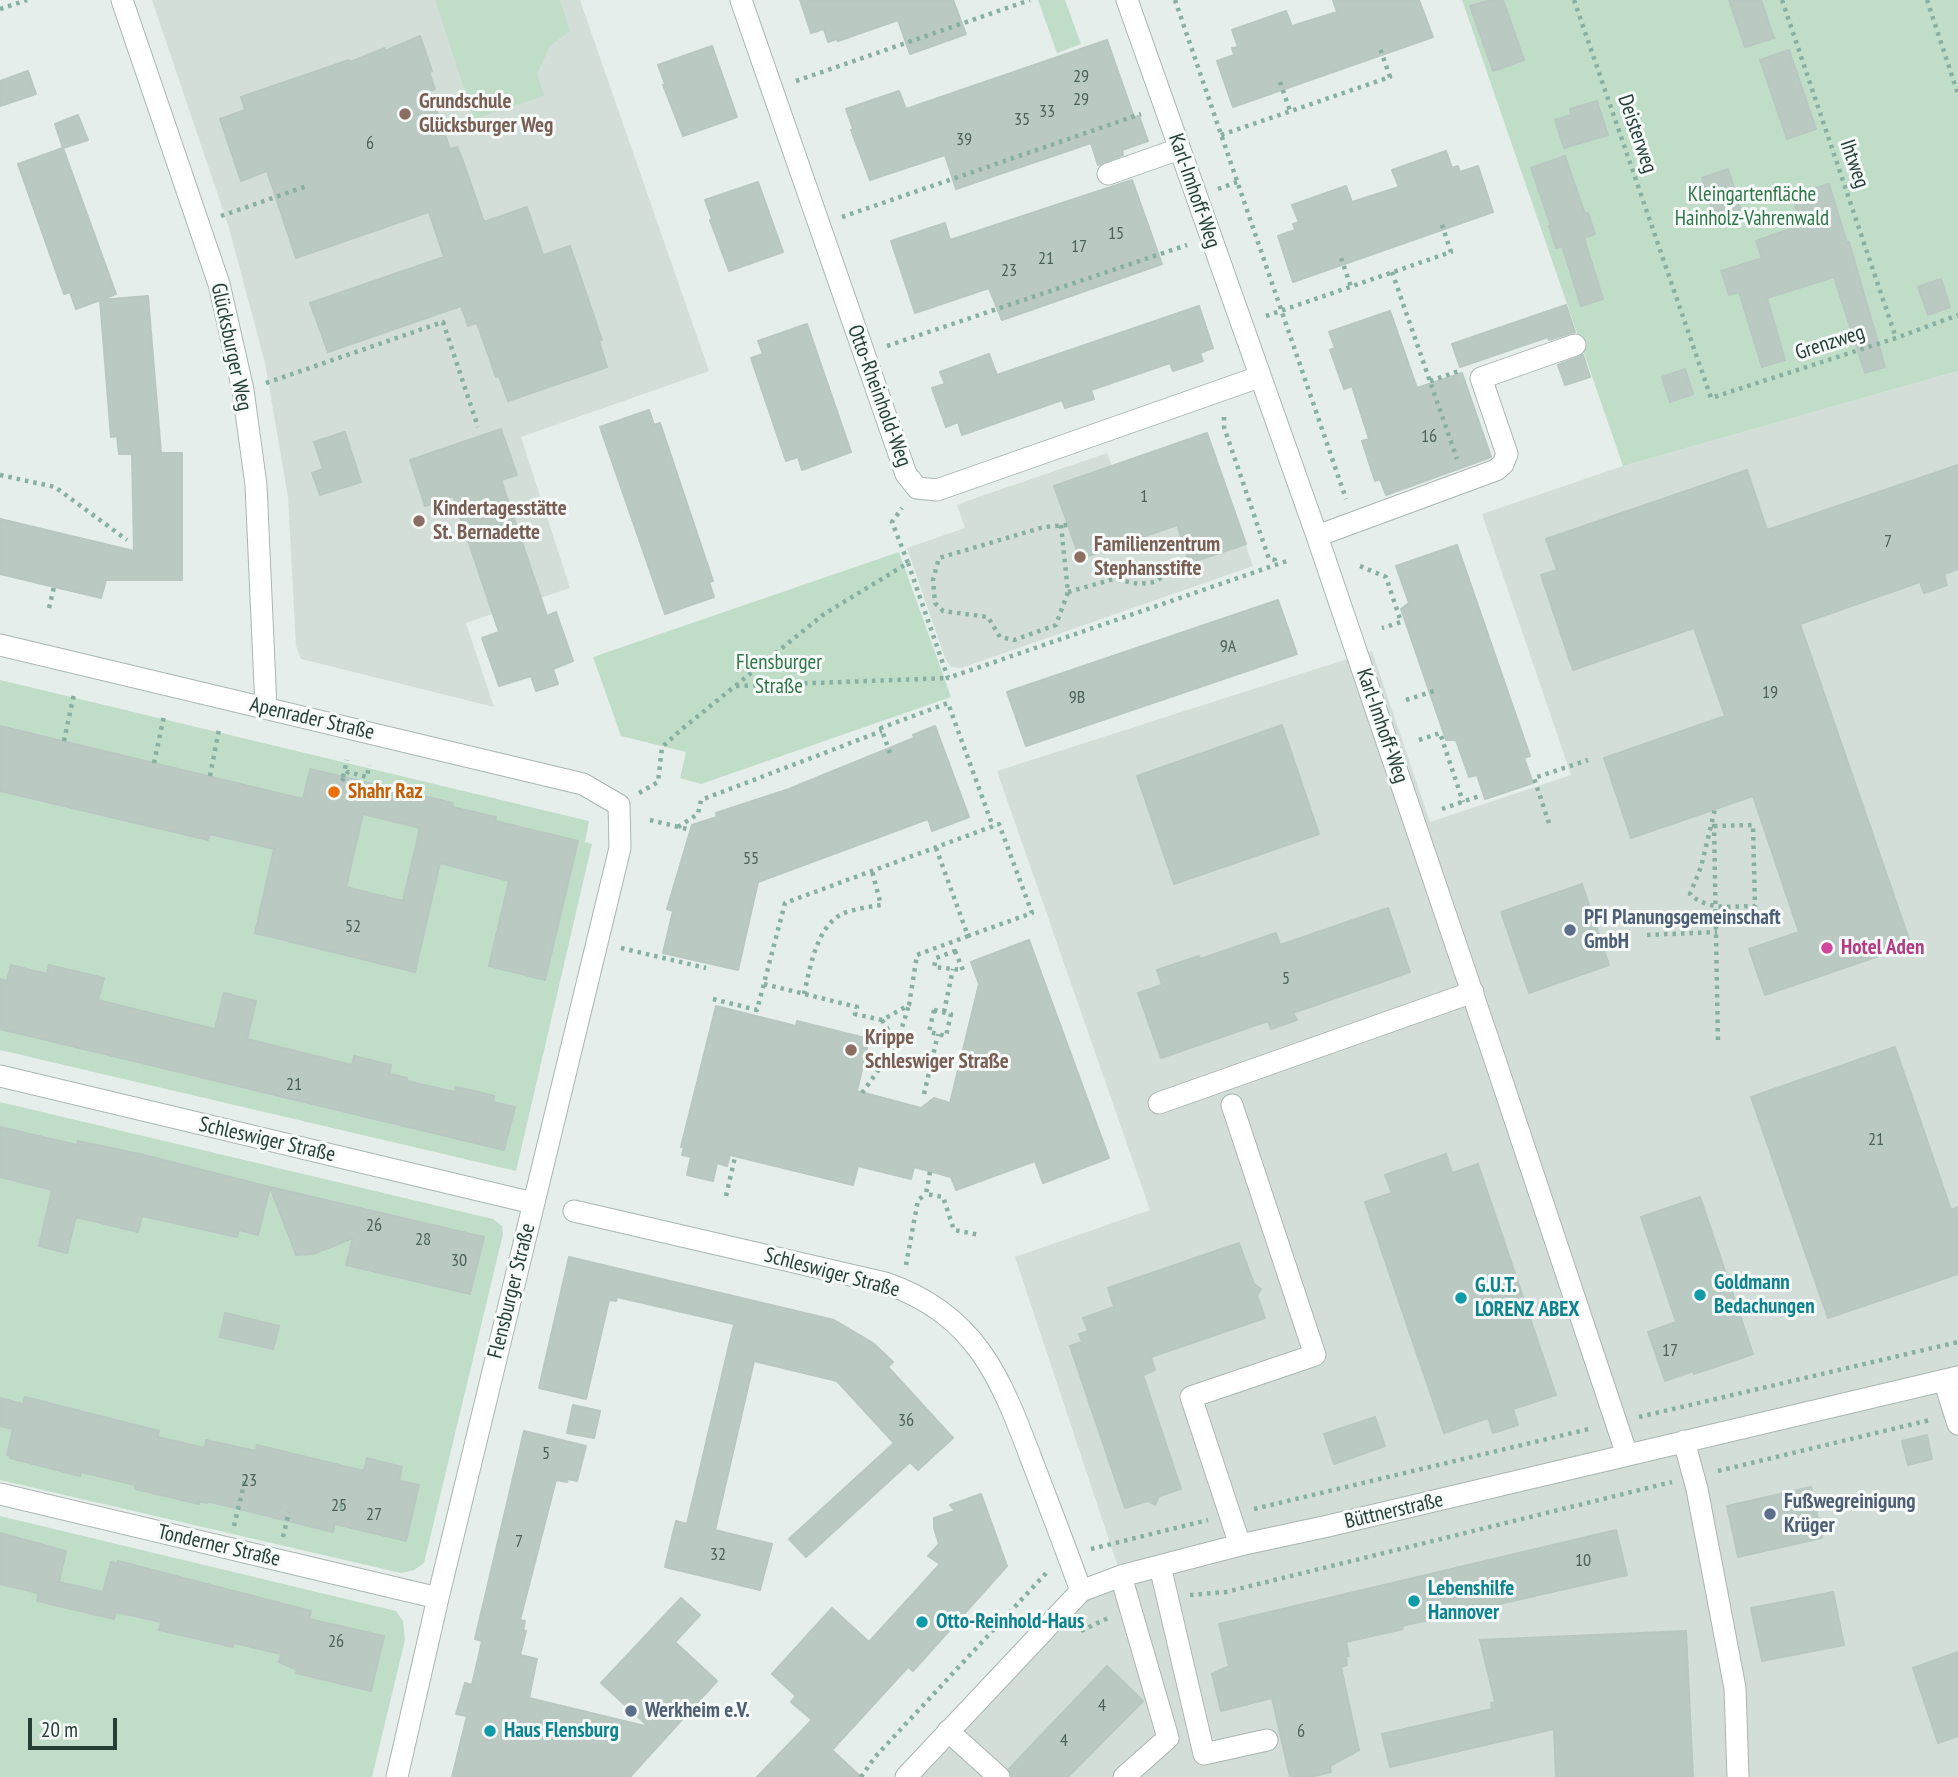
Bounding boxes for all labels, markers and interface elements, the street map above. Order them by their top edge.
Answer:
house number: 29 [1073,66,1089,88]
place label: Grundschule Glücksburger Weg [419,89,553,139]
house number: 29 [1073,89,1089,111]
street label: Deisterweg [1612,92,1662,176]
house number: 33 [1039,101,1055,123]
marker: Grundschule Glücksburger Weg [397,106,413,122]
house number: 35 [1014,109,1030,131]
house number: 39 [956,129,972,151]
street label: Karl-Imhoff-Weg [1163,130,1225,252]
house number: 6 [366,133,374,155]
street label: Ihtweg [1834,136,1874,192]
park label: Kleingartenfläche Hainholz-Vahrenwald [1675,182,1829,232]
house number: 15 [1108,223,1124,245]
house number: 17 [1071,236,1087,258]
house number: 21 [1038,248,1054,270]
house number: 23 [1001,260,1017,282]
street label: Glücksburger Weg [205,281,257,413]
street label: Grenzweg [1792,320,1868,366]
street label: Otto-Rheinhold-Weg [842,322,916,470]
house number: 16 [1421,426,1437,448]
house number: 1 [1140,486,1148,508]
place label: Kindertagesstätte St. Bernadette [433,496,567,546]
marker: Kindertagesstätte St. Bernadette [411,513,427,529]
house number: 7 [1884,531,1892,553]
place label: Familienzentrum Stephansstifte [1094,532,1220,582]
marker: Familienzentrum Stephansstifte [1072,549,1088,565]
house number: 9A [1220,636,1236,658]
park label: Flensburger Straße [736,650,822,700]
street label: Karl-Imhoff-Weg [1351,665,1413,787]
house number: 19 [1762,682,1778,704]
house number: 9B [1069,687,1085,709]
street label: Apenrader Straße [247,692,377,746]
place label: Shahr Raz [348,779,422,805]
marker: Shahr Raz [326,784,342,800]
house number: 55 [743,848,759,870]
place label: PFI Planungsgemeinschaft GmbH [1584,905,1781,955]
house number: 52 [345,916,361,938]
marker: PFI Planungsgemeinschaft GmbH [1562,922,1578,938]
place label: Hotel Aden [1841,935,1924,961]
marker: Hotel Aden [1819,940,1835,956]
house number: 5 [1282,968,1290,990]
place label: Krippe Schleswiger Straße [865,1025,1009,1075]
marker: Krippe Schleswiger Straße [843,1042,859,1058]
house number: 21 [286,1074,302,1096]
street label: Schleswiger Straße [196,1112,338,1168]
house number: 21 [1868,1129,1884,1151]
house number: 26 [366,1215,382,1237]
street label: Flensburger Straße [483,1221,541,1361]
house number: 28 [415,1229,431,1251]
street label: Schleswiger Straße [762,1243,902,1303]
house number: 30 [451,1250,467,1272]
place label: Goldmann Bedachungen [1714,1270,1815,1320]
place label: G.U.T. LORENZ ABEX [1475,1273,1579,1323]
marker: Goldmann Bedachungen [1692,1287,1708,1303]
marker: G.U.T. LORENZ ABEX [1453,1290,1469,1306]
house number: 17 [1662,1340,1678,1362]
house number: 36 [898,1410,914,1432]
house number: 5 [542,1443,550,1465]
house number: 23 [241,1470,257,1492]
street label: Büttnerstraße [1342,1487,1446,1535]
place label: Fußwegreinigung Krüger [1784,1489,1915,1539]
house number: 25 [331,1495,347,1517]
house number: 27 [366,1504,382,1526]
marker: Fußwegreinigung Krüger [1762,1506,1778,1522]
street label: Tonderner Straße [155,1520,283,1572]
house number: 7 [515,1531,523,1553]
house number: 32 [710,1544,726,1566]
house number: 10 [1575,1550,1591,1572]
place label: Lebenshilfe Hannover [1428,1576,1514,1626]
marker: Lebenshilfe Hannover [1406,1593,1422,1609]
place label: Otto-Reinhold-Haus [936,1609,1084,1635]
marker: Otto-Reinhold-Haus [914,1614,930,1630]
house number: 26 [328,1631,344,1653]
house number: 4 [1098,1695,1106,1717]
place label: Werkheim e.V. [645,1698,750,1724]
marker: Werkheim e.V. [623,1703,639,1719]
scale bar [32,1704,121,1748]
text: 20 m [41,1716,78,1743]
place label: Haus Flensburg [504,1718,619,1744]
house number: 6 [1297,1721,1305,1743]
marker: Haus Flensburg [482,1723,498,1739]
house number: 4 [1060,1730,1068,1752]

